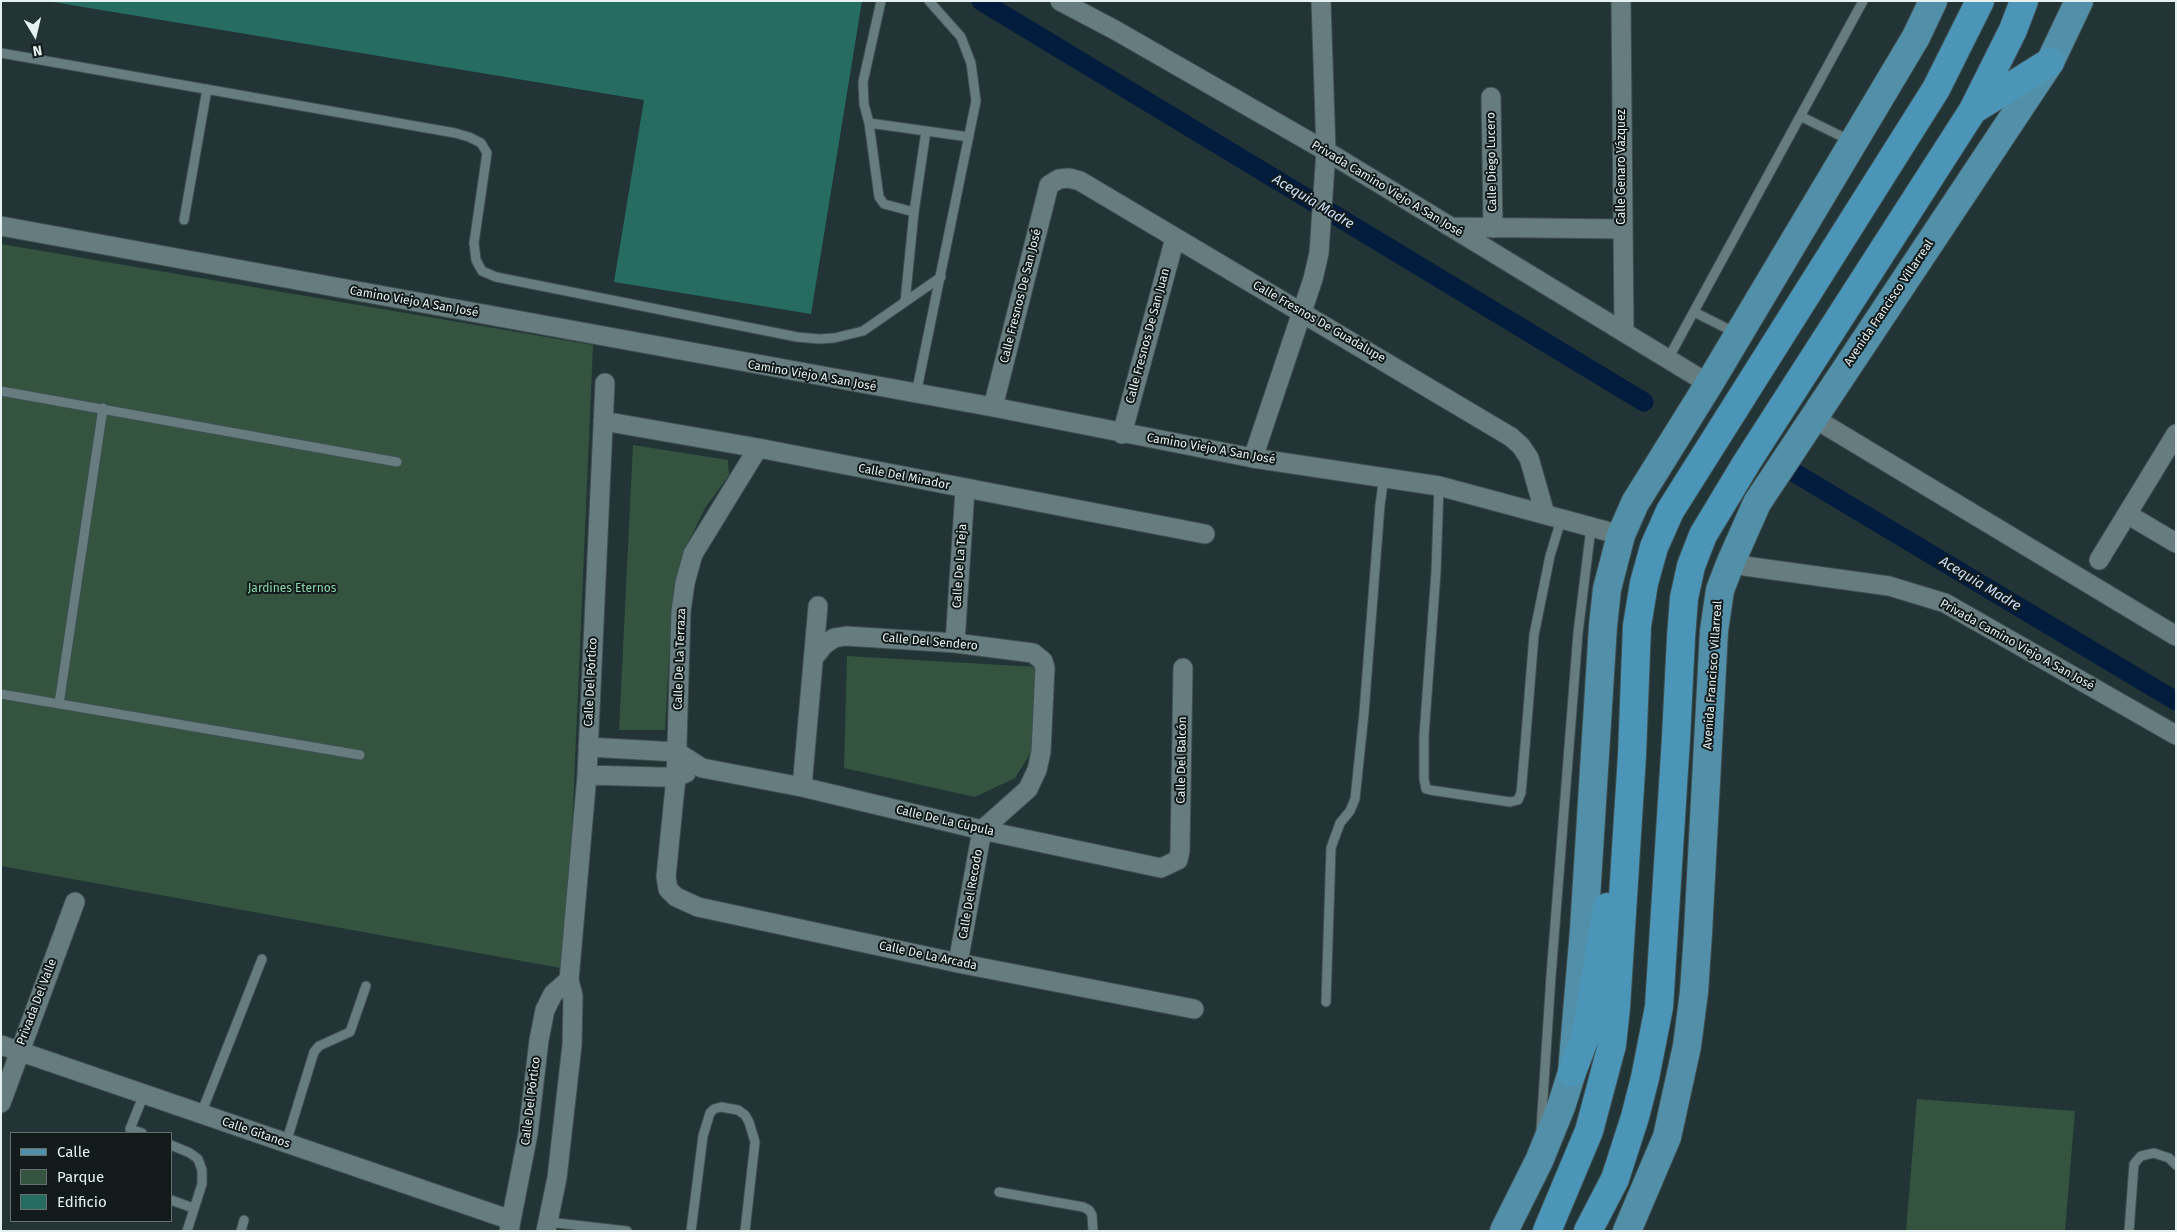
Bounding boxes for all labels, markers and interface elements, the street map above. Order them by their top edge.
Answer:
north arrow [10,10,60,60]
text: N [32,41,43,59]
street label: Calle Genaro Vázquez [1615,109,1629,225]
street label: Calle Diego Lucero [1484,112,1500,212]
street label: Privada Camino Viejo A San José [1309,138,1465,240]
water label: Acequia Madre [1269,171,1357,233]
street label: Calle Fresnos De San José [997,227,1045,365]
street label: Avenida Francisco Villarreal [1841,237,1937,369]
street label: Calle Fresnos De San Juan [1123,267,1173,405]
street label: Calle Fresnos De Guadalupe [1250,278,1388,366]
street label: Camino Viejo A San José [349,284,479,320]
street label: Camino Viejo A San José [747,358,877,394]
street label: Camino Viejo A San José [1146,431,1276,467]
street label: Calle Del Mirador [857,461,951,493]
street label: Calle De La Teja [950,523,970,609]
water label: Acequia Madre [1936,553,2024,615]
park label: Jardines Eternos [248,582,336,596]
street label: Privada Camino Viejo A San José [1937,596,2097,694]
street label: Avenida Francisco Villarreal [1701,600,1725,750]
street label: Calle De La Terraza [671,608,689,710]
street label: Calle Del Sendero [882,631,978,653]
street label: Calle Del Pórtico [581,637,601,727]
street label: Calle Del Balcón [1174,716,1190,804]
street label: Calle De La Cúpula [895,803,995,839]
street label: Calle Del Recodo [956,848,986,940]
street label: Calle De La Arcada [878,939,978,973]
street label: Privada Del Valle [14,957,60,1047]
street label: Calle Del Pórtico [518,1056,544,1146]
street label: Calle Gitanos [220,1115,292,1151]
legend [10,1132,172,1222]
text: Calle [57,1143,90,1161]
text: Parque [57,1168,104,1186]
text: Edificio [57,1193,107,1211]

